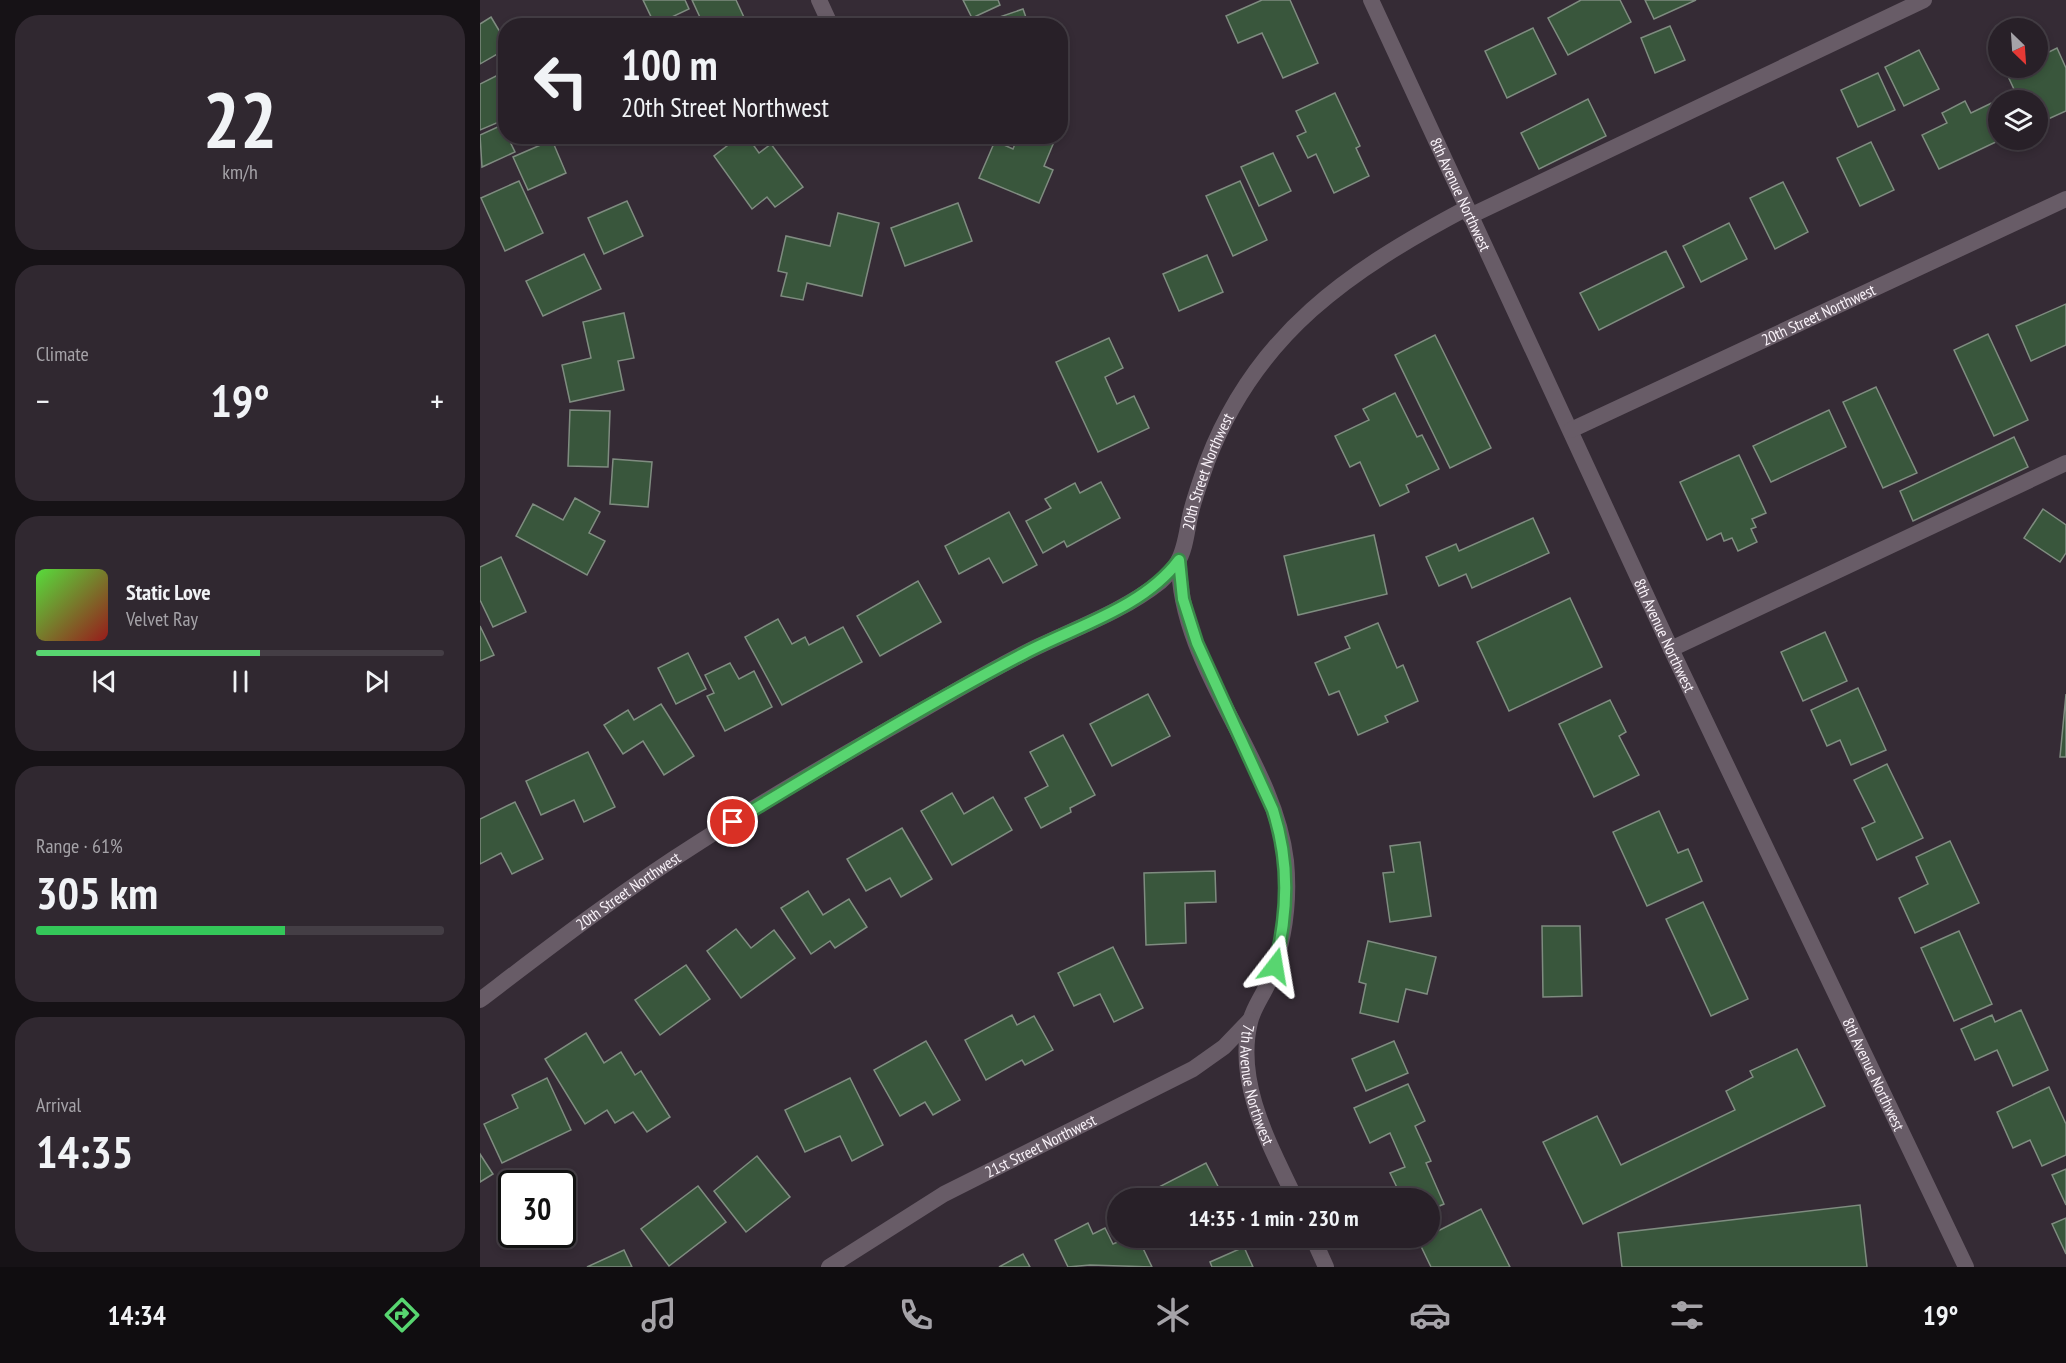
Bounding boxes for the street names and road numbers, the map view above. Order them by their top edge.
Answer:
street label: 8th Avenue Northwest [1426,134,1496,255]
street label: 20th Street Northwest [1758,279,1879,350]
street label: 20th Street Northwest [1178,409,1238,532]
street label: 8th Avenue Northwest [1630,575,1700,696]
street label: 20th Street Northwest [572,847,685,934]
street label: 8th Avenue Northwest [1838,1014,1910,1134]
street label: 7th Avenue Northwest [1236,1023,1279,1148]
street label: 21st Street Northwest [981,1109,1100,1182]

